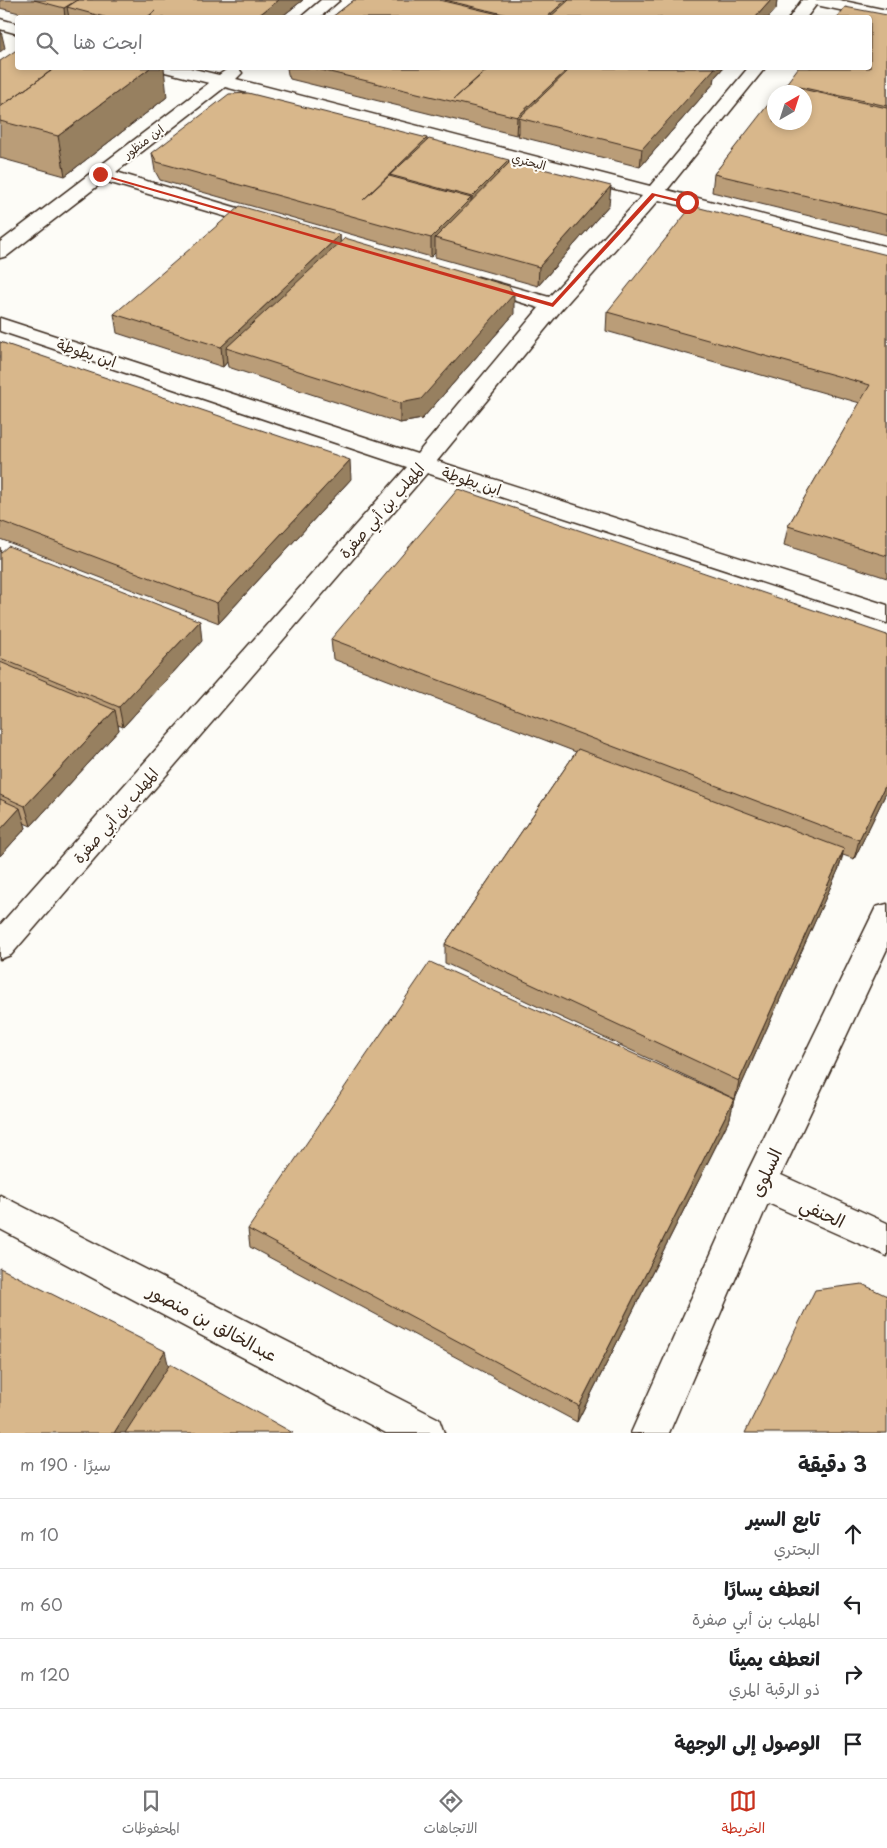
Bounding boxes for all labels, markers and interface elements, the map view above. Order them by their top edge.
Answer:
search box [15,15,872,70]
text: ابحث هنا [73,27,143,55]
icon: search [33,29,61,57]
north arrow [767,85,812,130]
street label: ابن منظور [118,120,167,163]
street label: البحتري [510,148,548,175]
route end [89,163,112,186]
route start [676,191,699,214]
street label: ابن بطوطة [54,332,120,372]
street label: المهلب بن أبي صفرة [333,457,431,565]
street label: ابن بطوطة [439,460,505,500]
street label: المهلب بن أبي صفرة [67,762,165,870]
street label: السلوى [742,1143,788,1201]
street label: الحنفي [794,1190,850,1238]
street label: عبدالخالق بن منصور [141,1275,283,1368]
text: 3 دقيقة [798,1447,867,1479]
text: سيرًا · 190 m [20,1452,111,1476]
text: تابع السير [746,1504,820,1532]
icon: ahead [839,1520,867,1548]
text: 10 m [20,1522,59,1546]
text: البحتري [774,1536,820,1560]
text: انعطف يسارًا [724,1574,820,1602]
icon: left [839,1590,867,1618]
text: 60 m [20,1592,63,1616]
text: المهلب بن أبي صفرة [692,1606,820,1630]
text: انعطف يمينًا [729,1644,820,1672]
icon: right [839,1660,867,1688]
text: 120 m [20,1662,70,1686]
text: ذو الرقبة المري [729,1676,820,1700]
text: الوصول إلى الوجهة [674,1728,820,1756]
icon: arrive [839,1730,867,1758]
tab: المحفوظات [122,1787,180,1841]
tab: الاتجاهات [423,1787,478,1841]
tab: الخريطة [721,1787,765,1841]

